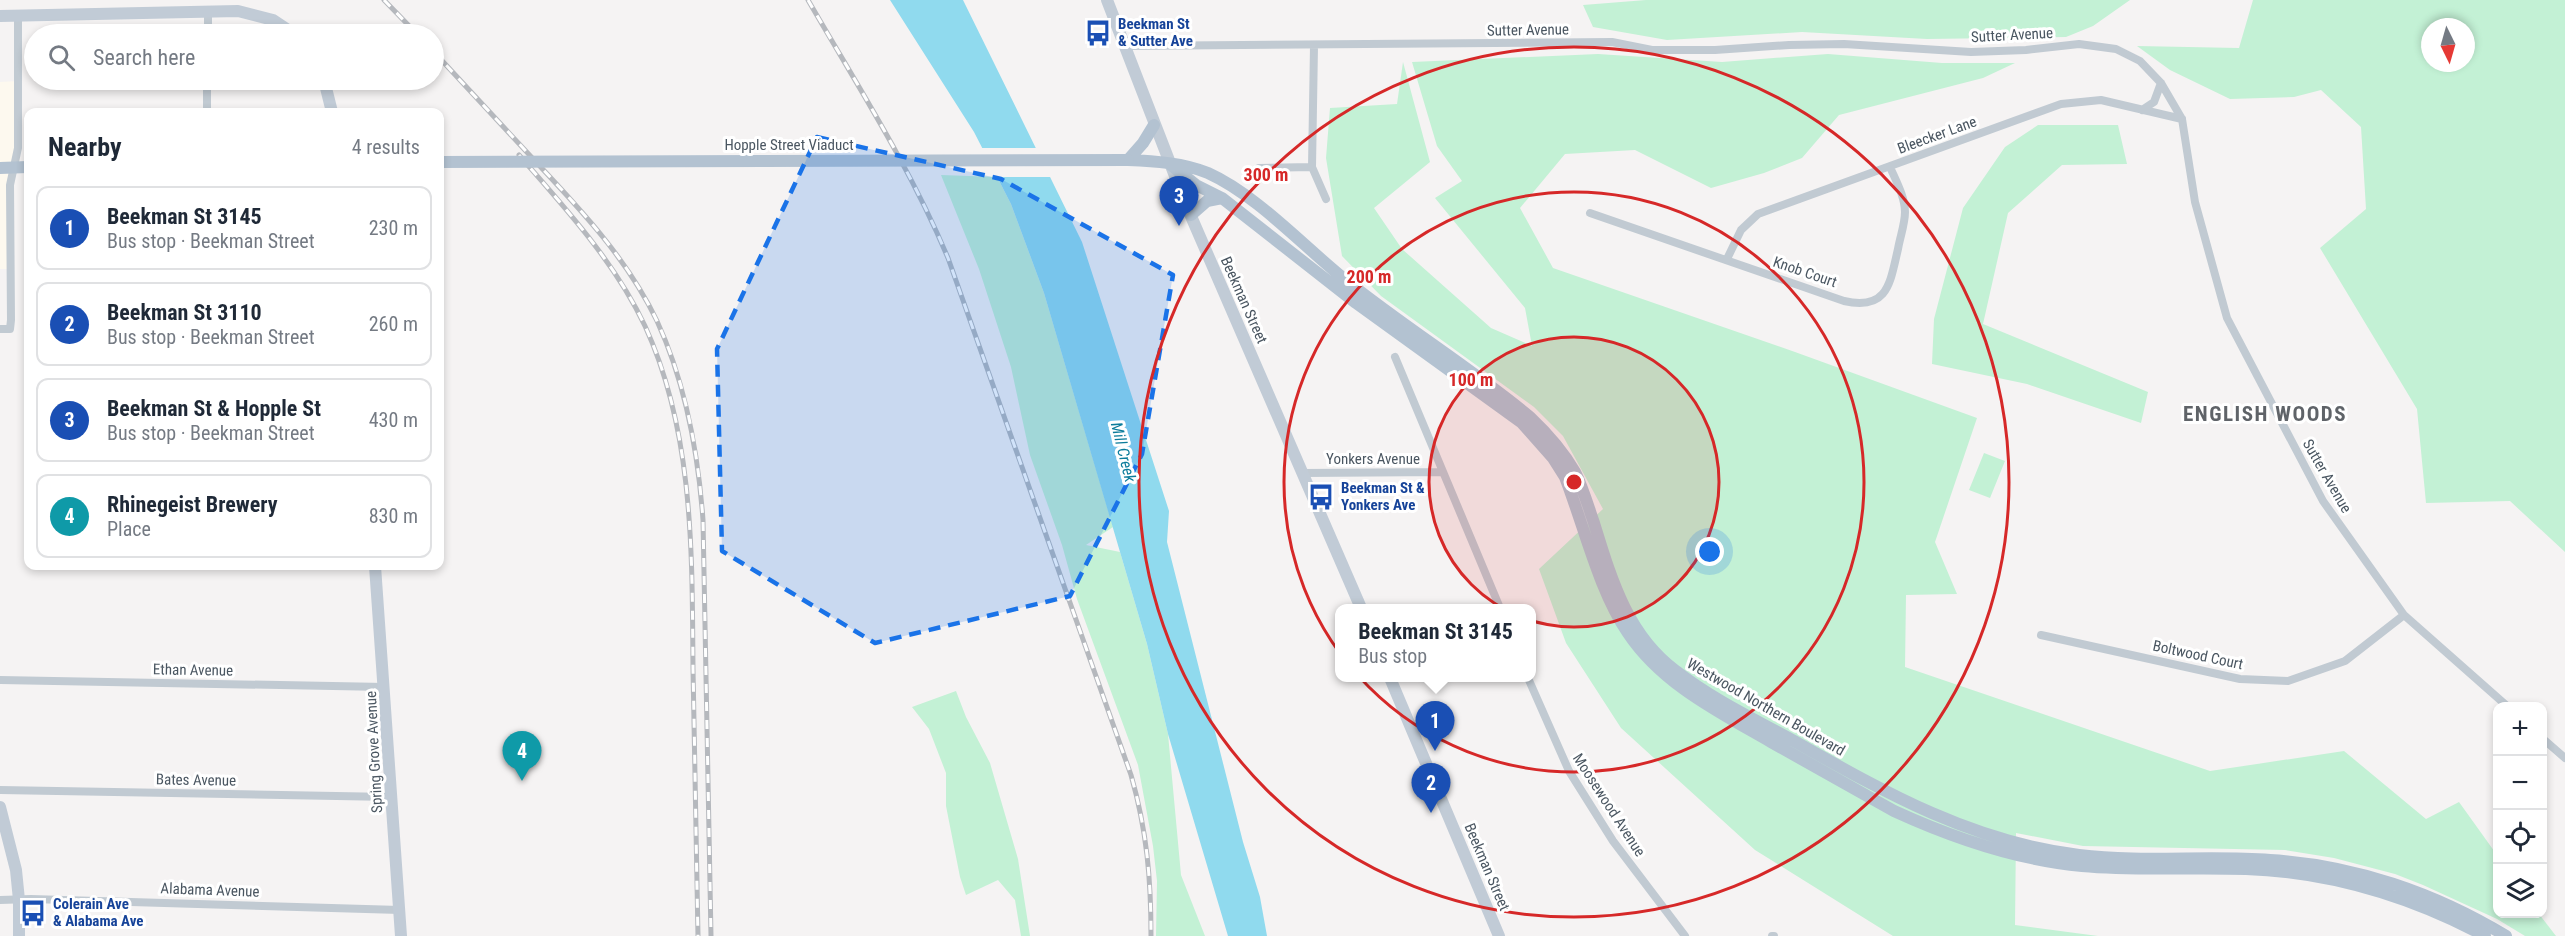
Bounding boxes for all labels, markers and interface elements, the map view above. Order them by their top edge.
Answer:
place label: Beekman St & Sutter Ave [1118,15,1193,50]
bus stop icon: Beekman St & Sutter Ave [1083,18,1113,48]
north arrow [2421,18,2475,72]
street label: Sutter Avenue [1487,20,1569,40]
search box [24,24,444,90]
street label: Sutter Avenue [1971,24,2053,46]
icon: search [45,41,78,74]
text: Search here [93,45,195,70]
street label: Bleecker Lane [1895,112,1979,158]
text: Nearby [48,132,122,162]
text: 4 results [352,135,420,159]
street label: Hopple Street Viaduct [724,136,854,154]
text: 300 m [1244,164,1288,185]
pin: 3 [1160,176,1198,226]
text: Beekman St 3145 [107,204,262,229]
text: 1 [64,216,75,240]
text: 230 m [369,216,418,240]
text: Bus stop · Beekman Street [107,229,315,253]
street label: Knob Court [1771,253,1839,291]
street label: Beekman Street [1217,254,1271,346]
text: 200 m [1347,266,1391,287]
text: Beekman St 3110 [107,300,262,325]
text: 2 [64,312,75,336]
text: 260 m [369,312,418,336]
text: Bus stop · Beekman Street [107,325,315,349]
text: 100 m [1449,369,1493,390]
text: Beekman St & Hopple St [107,396,321,421]
district label: ENGLISH WOODS [2183,402,2347,426]
text: 3 [64,408,75,432]
text: 430 m [369,408,418,432]
water label: Mill Creek [1107,420,1140,485]
text: Bus stop · Beekman Street [107,421,315,445]
street label: Sutter Avenue [2299,436,2355,516]
street label: Yonkers Avenue [1326,450,1420,468]
centre of rings [1564,472,1584,492]
place label: Beekman St & Yonkers Ave [1341,479,1425,514]
bus stop icon: Beekman St & Yonkers Ave [1306,482,1336,512]
text: Rhinegeist Brewery [107,492,278,517]
text: 4 [64,504,75,528]
text: 830 m [369,504,418,528]
text: Place [107,517,151,541]
your location [1695,537,1724,566]
popup [1335,604,1536,682]
text: Beekman St 3145 [1358,619,1513,644]
street label: Boltwood Court [2151,637,2245,673]
text: Bus stop [1358,644,1427,668]
street label: Westwood Northern Boulevard [1684,654,1848,760]
street label: Ethan Avenue [153,660,233,680]
street label: Spring Grove Avenue [362,691,386,813]
pin: 1 [1416,702,1454,751]
map controls [2493,702,2547,918]
button: + [2493,702,2547,756]
pin: 4 [502,732,542,781]
street label: Moosewood Avenue [1569,750,1649,860]
button: − [2493,756,2547,810]
pin: 2 [1412,764,1450,813]
street label: Bates Avenue [156,770,236,790]
button: locate [2493,810,2547,864]
street label: Beekman Street [1460,821,1514,913]
button: layers [2493,864,2547,918]
street label: Alabama Avenue [160,879,260,901]
place label: Colerain Ave & Alabama Ave [53,895,144,930]
bus stop icon: Colerain Ave & Alabama Ave [18,898,48,928]

